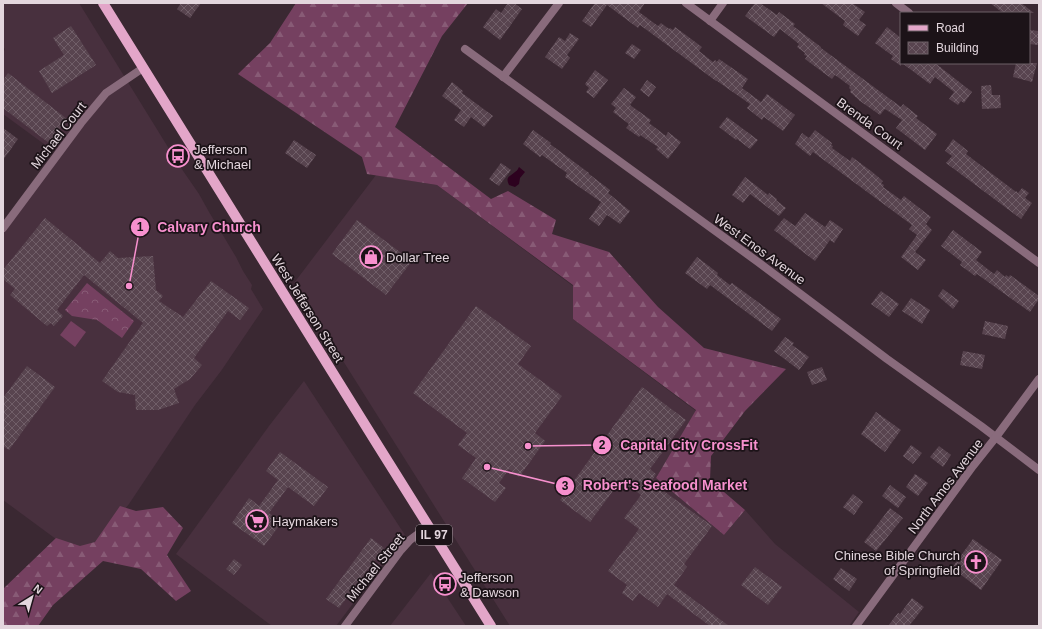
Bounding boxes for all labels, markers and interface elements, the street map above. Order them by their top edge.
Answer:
legend [900,12,1030,64]
text: Road [936,21,965,35]
text: Building [936,41,979,55]
street label: Brenda Court [834,95,906,152]
street label: Michael Court [28,99,89,172]
place label: Jefferson & Michael [194,142,251,172]
bus stop icon: Jefferson & Michael [165,143,191,169]
street label: West Enos Avenue [711,211,808,288]
callout: Calvary Church [130,214,269,240]
text: Calvary Church [157,219,261,235]
text: 1 [137,220,144,234]
shop icon: Dollar Tree [358,244,384,270]
place label: Dollar Tree [386,250,450,265]
street label: West Jefferson Street [268,251,347,365]
callout: Capital City CrossFit [592,432,765,458]
street label: North Amos Avenue [905,436,986,537]
text: Capital City CrossFit [620,437,758,453]
text: 2 [599,438,606,452]
callout: Robert's Seafood Market [555,473,756,499]
text: Robert's Seafood Market [583,477,748,493]
text: 3 [562,479,569,493]
supermarket icon: Haymakers [244,508,270,534]
place label: Haymakers [272,514,338,529]
road number: IL 97 [416,525,452,545]
street label: Michael Street [343,530,408,604]
place label: Chinese Bible Church of Springfield [834,548,960,578]
church icon: Chinese Bible Church of Springfield [963,549,989,575]
place label: Jefferson & Dawson [460,570,519,600]
bus stop icon: Jefferson & Dawson [432,571,458,597]
north arrow [12,577,52,617]
text: N [31,582,45,596]

